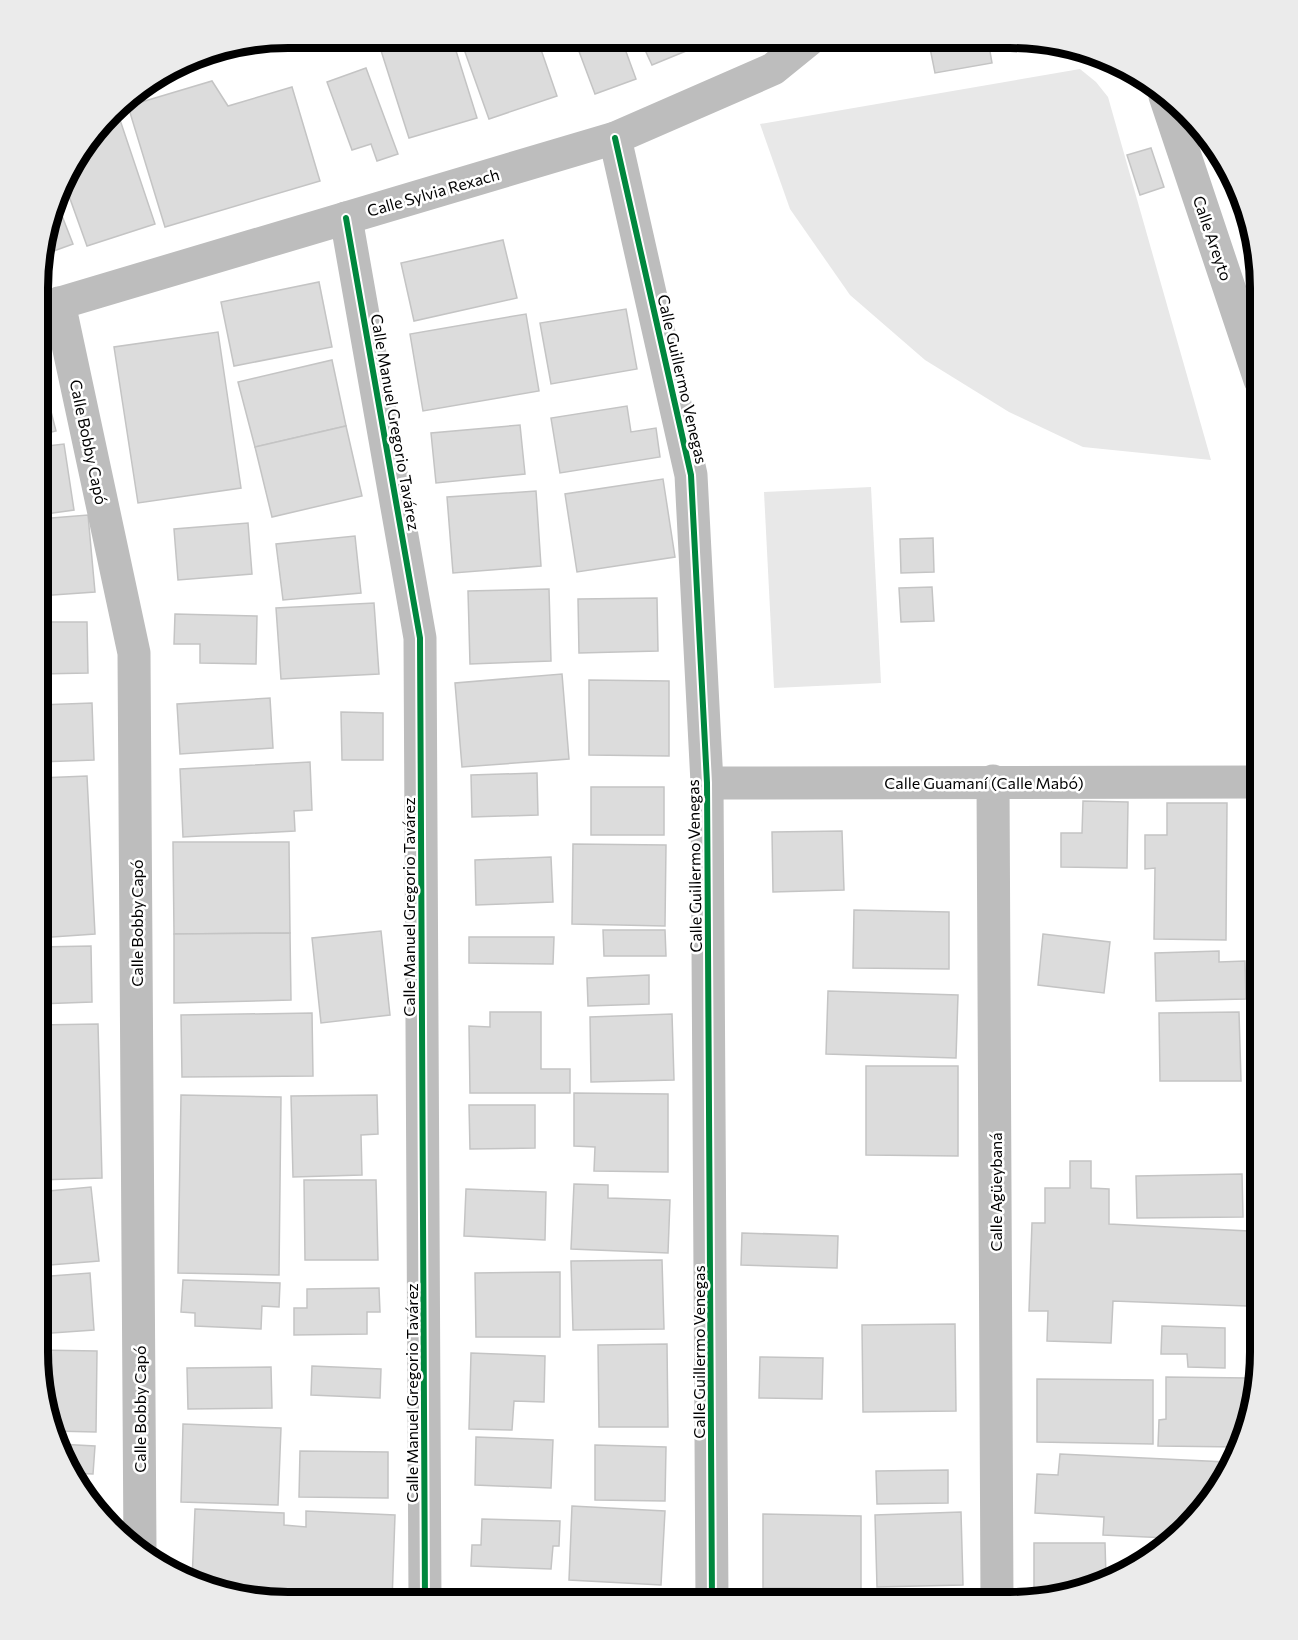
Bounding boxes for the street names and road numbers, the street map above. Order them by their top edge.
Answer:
street label: Calle Sylvia Rexach [365,164,501,220]
street label: Calle Areyto [1190,193,1236,283]
street label: Calle Guillermo Venegas [654,292,712,466]
street label: Calle Manuel Gregorio Tavárez [368,312,424,532]
street label: Calle Bobby Capó [66,378,112,506]
street label: Calle Guamaní (Calle Mabó) [884,773,1084,792]
street label: Calle Guillermo Venegas [683,779,705,953]
street label: Calle Manuel Gregorio Tavárez [399,797,418,1017]
street label: Calle Bobby Capó [127,859,146,987]
street label: Calle Agüeybaná [986,1132,1005,1252]
street label: Calle Guillermo Venegas [689,1265,708,1439]
street label: Calle Manuel Gregorio Tavárez [402,1283,421,1503]
street label: Calle Bobby Capó [130,1345,149,1473]

